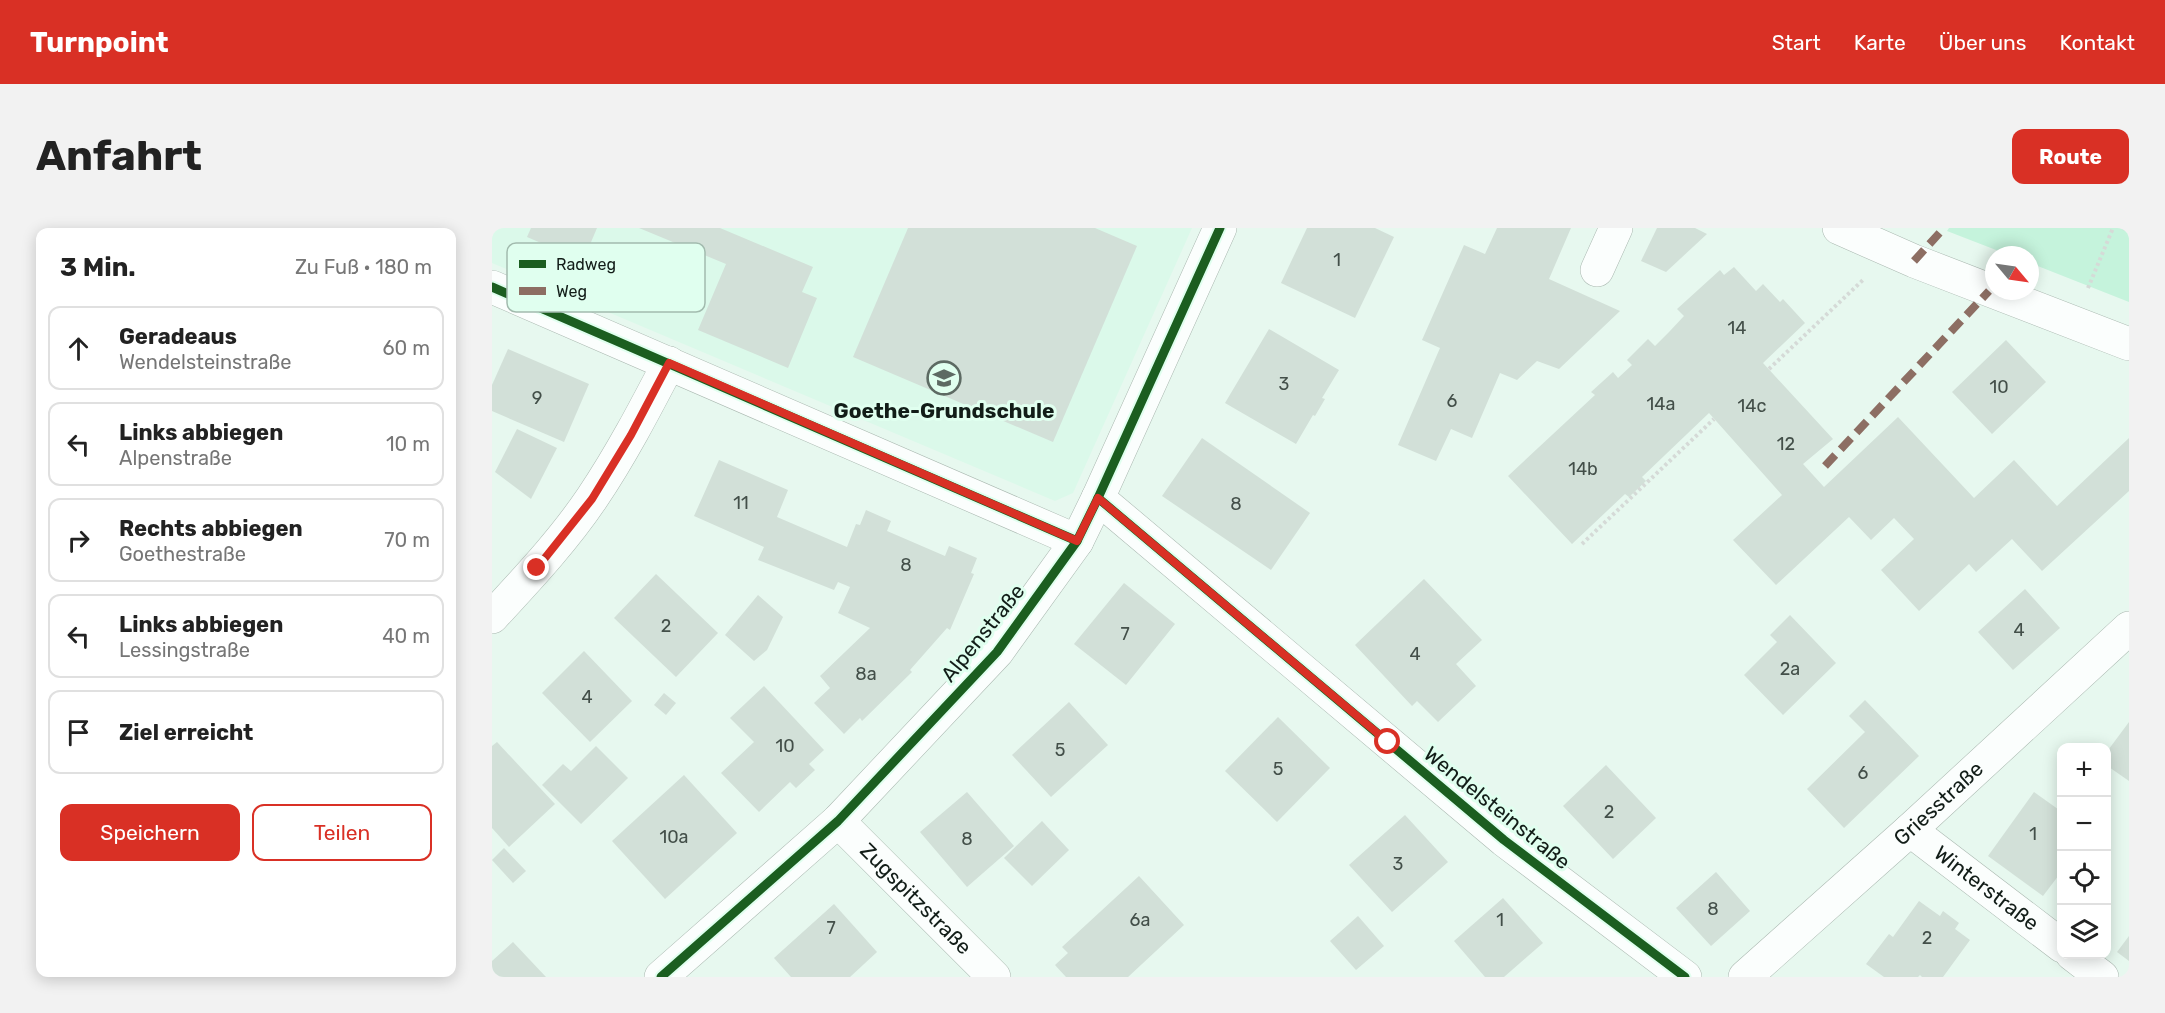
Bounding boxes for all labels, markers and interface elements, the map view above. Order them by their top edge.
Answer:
text: Turnpoint [30,26,169,59]
text: Start [1772,30,1821,55]
text: Karte [1854,30,1906,55]
text: Über uns [1939,30,2027,55]
text: Kontakt [2060,30,2135,55]
button: Route [2012,129,2129,184]
text: Anfahrt [36,131,202,181]
legend [507,243,705,312]
north arrow [1985,246,2039,300]
house number: 1 [1333,249,1341,271]
text: 3 Min. [60,252,136,283]
text: Zu Fuß · 180 m [295,255,432,279]
text: Radweg [556,255,616,274]
text: Weg [556,282,587,301]
house number: 14 [1728,317,1746,339]
text: Geradeaus [119,323,237,350]
icon: ahead [62,332,95,365]
text: 60 m [383,336,430,360]
text: Wendelsteinstraße [119,350,292,374]
school or university icon: Goethe-Grundschule [926,360,962,396]
house number: 3 [1279,373,1289,395]
house number: 10 [1989,376,2009,398]
house number: 9 [532,387,542,409]
house number: 6 [1447,390,1458,412]
house number: 14a [1647,393,1675,415]
house number: 14c [1738,395,1766,417]
place label: Goethe-Grundschule [834,398,1054,423]
text: Links abbiegen [119,419,283,446]
icon: left [62,428,95,461]
text: 10 m [386,432,430,456]
house number: 12 [1777,433,1795,455]
text: Alpenstraße [119,446,232,470]
house number: 14b [1568,458,1598,480]
house number: 11 [733,492,749,514]
house number: 8 [1230,493,1242,515]
text: Rechts abbiegen [119,515,303,542]
icon: right [62,524,95,557]
text: 70 m [384,528,430,552]
text: Goethestraße [119,542,246,566]
route end [523,554,549,580]
house number: 8 [900,554,912,576]
street label: Alpenstraße [936,579,1030,687]
text: Links abbiegen [119,611,283,638]
house number: 2 [661,615,671,637]
house number: 4 [2013,619,2025,641]
icon: left [62,620,95,653]
house number: 7 [1120,623,1130,645]
text: 40 m [382,624,430,648]
text: Lessingstraße [119,638,250,662]
house number: 4 [1409,643,1421,665]
house number: 2a [1780,658,1800,680]
house number: 8a [855,663,877,685]
house number: 4 [581,686,593,708]
icon: arrive [62,716,95,749]
text: Ziel erreicht [119,719,253,746]
route start [1374,728,1400,754]
house number: 10 [775,735,795,757]
house number: 5 [1055,739,1065,761]
street label: Wendelsteinstraße [1419,741,1576,874]
map controls [2057,743,2111,959]
button: + [2057,743,2111,797]
street label: Griesstraße [1889,756,1988,850]
house number: 5 [1273,758,1283,780]
house number: 6 [1858,762,1869,784]
button: − [2057,797,2111,851]
house number: 2 [1604,801,1614,823]
button: Speichern [60,804,240,861]
button: Teilen [252,804,432,861]
house number: 1 [2029,823,2037,845]
house number: 10a [659,826,689,848]
house number: 8 [961,828,973,850]
street label: Zugspitzstraße [855,838,977,959]
street label: Winterstraße [1929,840,2044,936]
button: locate [2057,851,2111,905]
house number: 3 [1393,853,1403,875]
house number: 8 [1707,898,1719,920]
button: layers [2057,905,2111,959]
house number: 6a [1130,909,1150,931]
house number: 1 [1496,909,1504,931]
house number: 7 [826,917,836,939]
house number: 2 [1922,927,1932,949]

